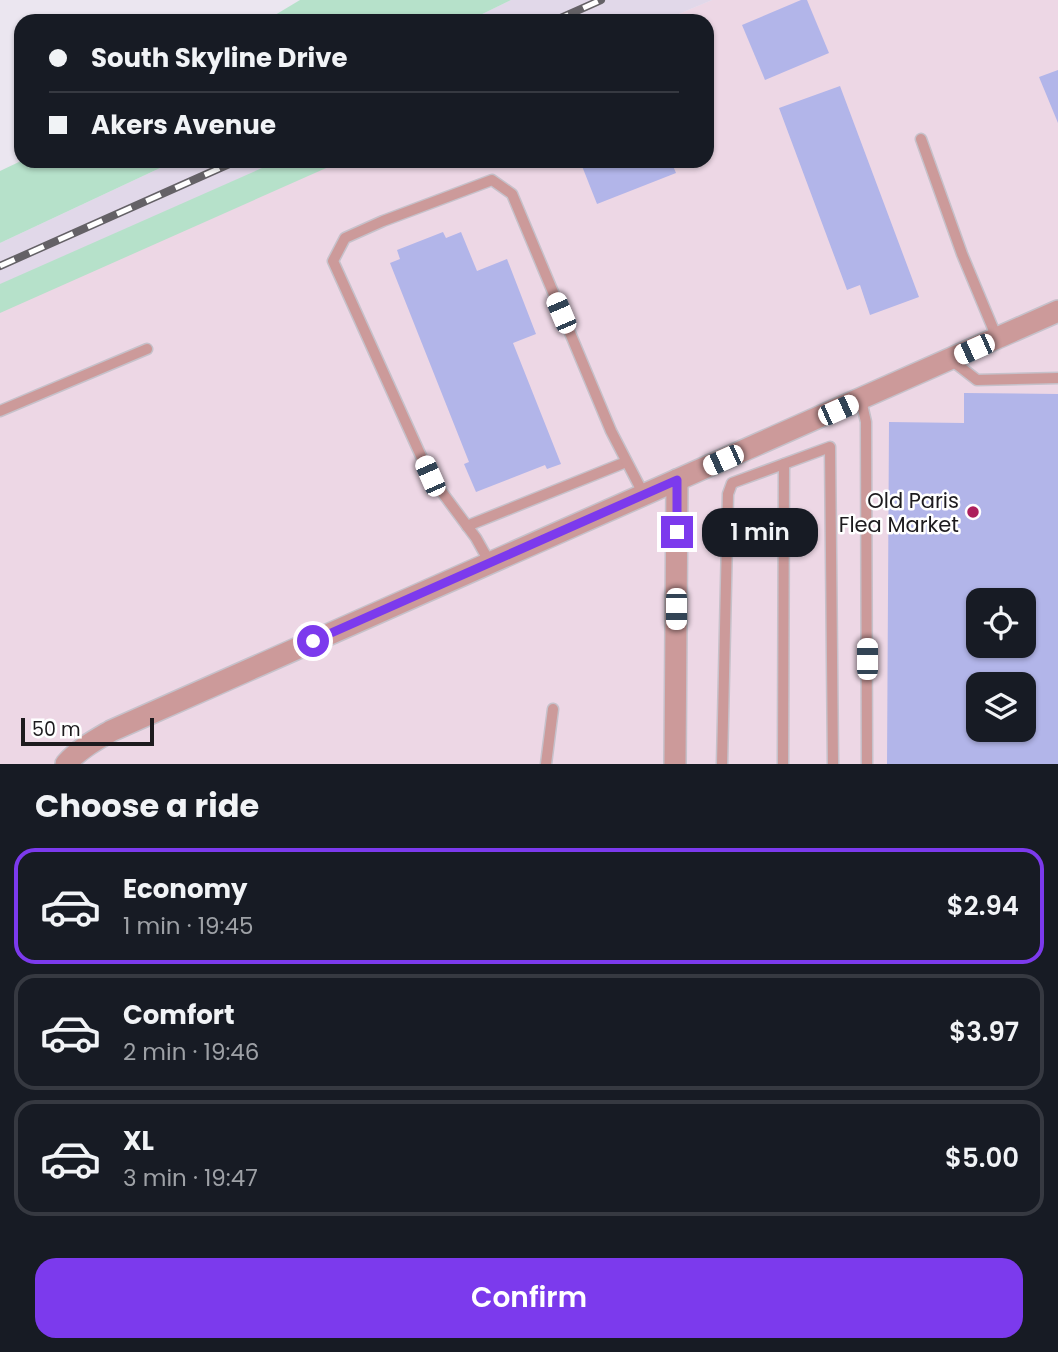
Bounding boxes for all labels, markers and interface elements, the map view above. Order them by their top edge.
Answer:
text: South Skyline Drive [91,40,348,76]
text: Akers Avenue [91,107,276,143]
car [544,290,579,336]
car [951,331,998,367]
car [815,392,862,428]
car [700,442,747,478]
car [412,453,449,499]
place label: Old Paris Flea Market [839,486,959,539]
marker: Old Paris Flea Market [965,504,981,520]
callout: 1 min [702,508,817,556]
route end [661,516,693,548]
text: 1 min [730,516,790,548]
car [666,588,687,630]
map controls [966,588,1036,742]
button: locate [966,588,1036,658]
route start [297,625,329,657]
car [857,638,878,680]
button: layers [966,672,1036,742]
scale bar [21,715,154,747]
text: 50 m [32,716,81,743]
text: Choose a ride [35,783,259,828]
text: Economy [123,871,247,907]
icon: car [39,875,102,938]
text: $2.94 [947,888,1019,924]
text: 1 min · 19:45 [123,910,253,942]
text: Comfort [123,997,235,1033]
icon: car [39,1001,102,1064]
text: $3.97 [949,1014,1019,1050]
text: 2 min · 19:46 [123,1036,259,1068]
text: XL [123,1123,154,1159]
icon: car [39,1127,102,1190]
text: $5.00 [945,1140,1019,1176]
text: 3 min · 19:47 [123,1162,258,1194]
button: Confirm [35,1258,1023,1338]

